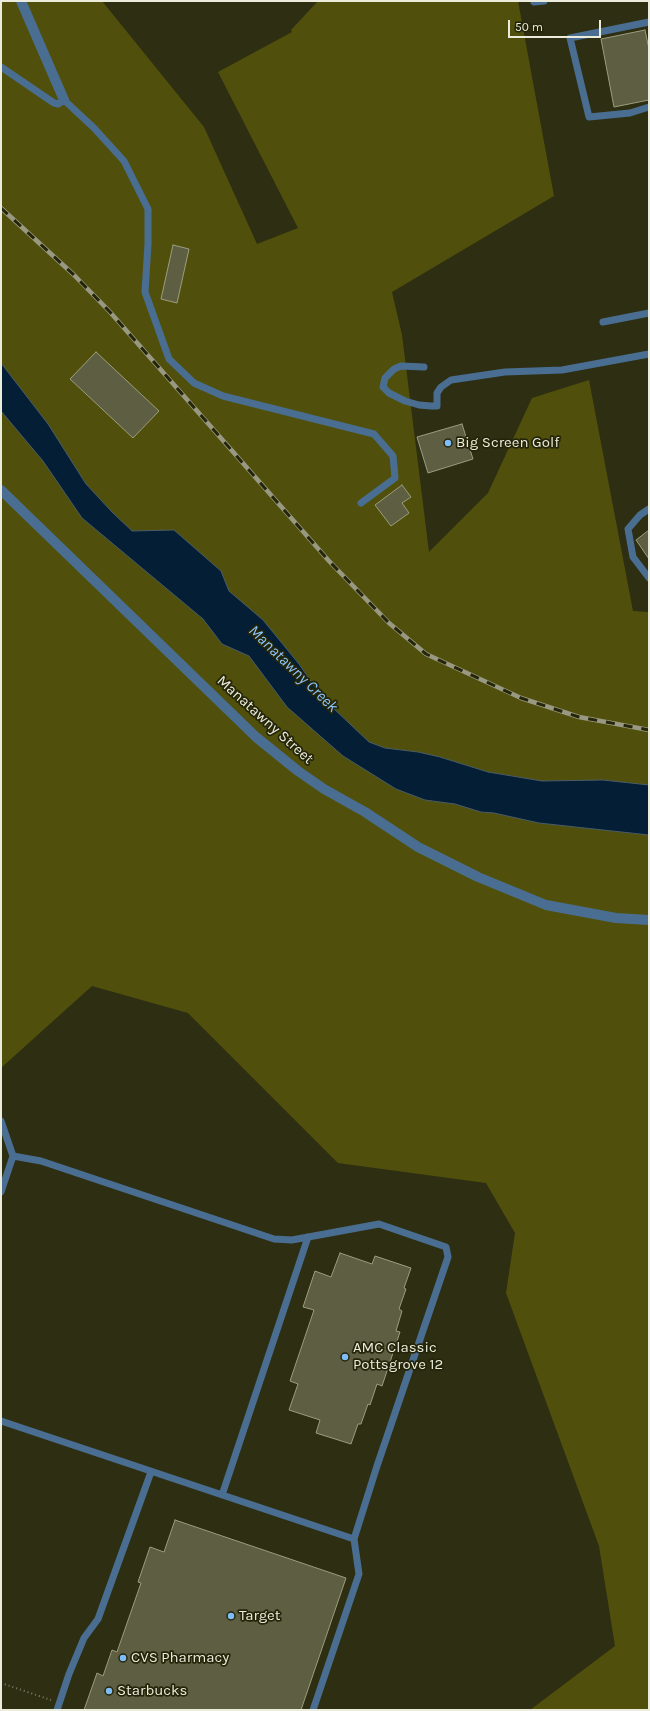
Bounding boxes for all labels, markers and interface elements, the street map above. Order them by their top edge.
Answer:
scale bar [510,12,603,38]
text: 50 m [515,20,543,34]
place label: Big Screen Golf [456,434,559,452]
marker: Big Screen Golf [443,438,453,448]
water label: Manatawny Creek [244,621,342,717]
street label: Manatawny Street [213,672,317,768]
place label: AMC Classic Pottsgrove 12 [353,1339,443,1374]
marker: AMC Classic Pottsgrove 12 [340,1352,350,1362]
place label: Target [239,1607,280,1625]
marker: Target [226,1611,236,1621]
place label: CVS Pharmacy [131,1649,229,1667]
marker: CVS Pharmacy [118,1653,128,1663]
place label: Starbucks [117,1682,187,1700]
marker: Starbucks [104,1686,114,1696]

